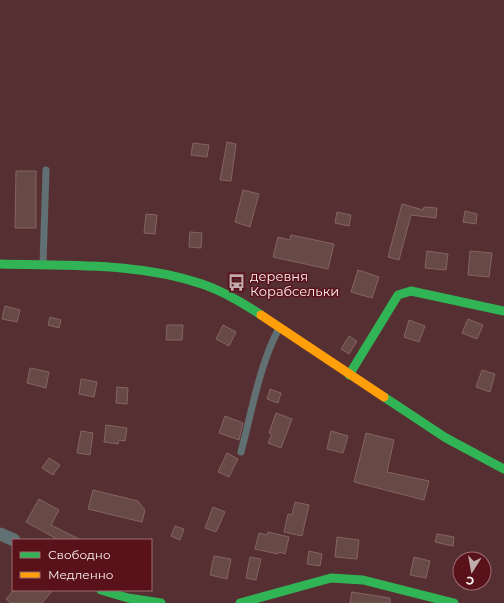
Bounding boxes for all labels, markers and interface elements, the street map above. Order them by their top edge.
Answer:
place label: деревня Корабсельки [250,268,339,299]
bus stop icon: деревня Корабсельки [227,273,247,293]
legend [12,539,152,591]
text: Свободно [48,547,111,562]
north arrow [452,551,492,591]
text: Медленно [48,567,114,582]
text: С [465,573,475,588]

